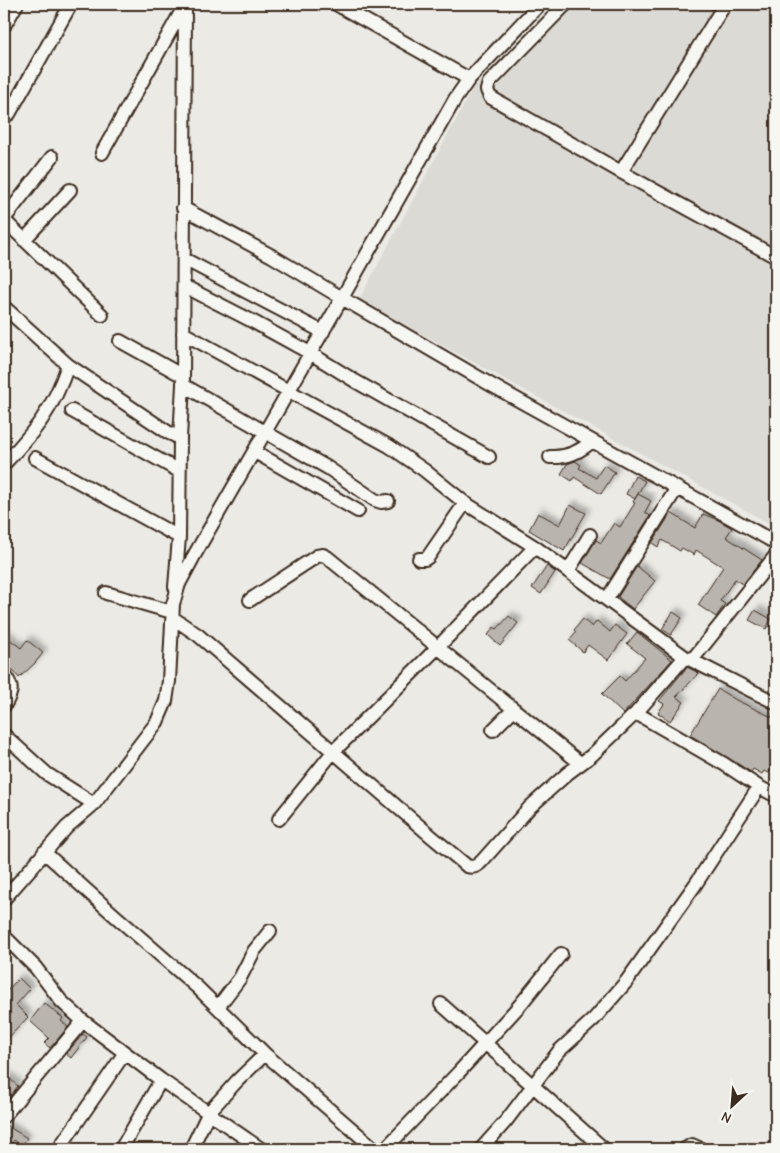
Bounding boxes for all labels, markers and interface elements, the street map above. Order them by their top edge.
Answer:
north arrow [708,1080,758,1130]
text: N [719,1108,734,1127]

